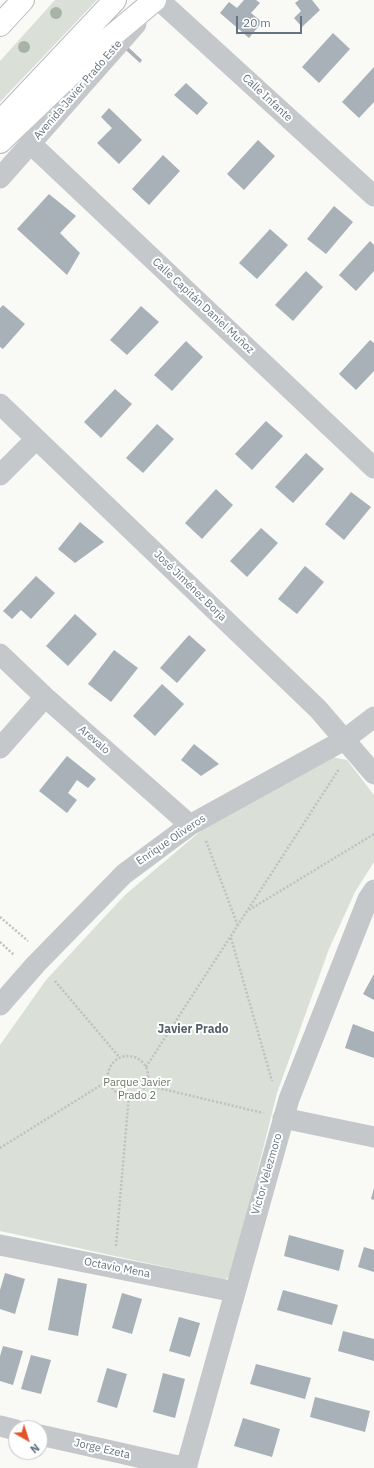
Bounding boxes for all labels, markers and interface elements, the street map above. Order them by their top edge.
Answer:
scale bar [238,8,304,34]
text: 20 m [243,15,271,30]
street label: Avenida Javier Prado Este [31,38,125,142]
street label: Calle Infante [239,72,295,124]
street label: Calle Capitán Daniel Muñoz [149,255,257,357]
street label: José Jiménez Borja [151,548,229,624]
street label: Arevalo [76,723,112,757]
street label: Enrique Oliveros [134,812,208,868]
district label: Javier Prado [157,1023,229,1037]
park label: Parque Javier Prado 2 [103,1076,171,1102]
street label: Víctor Velezmoro [249,1132,285,1216]
street label: Octavio Mena [83,1255,151,1281]
north arrow [8,1420,48,1460]
street label: Jorge Ezeta [73,1436,131,1462]
text: N [27,1441,42,1456]

